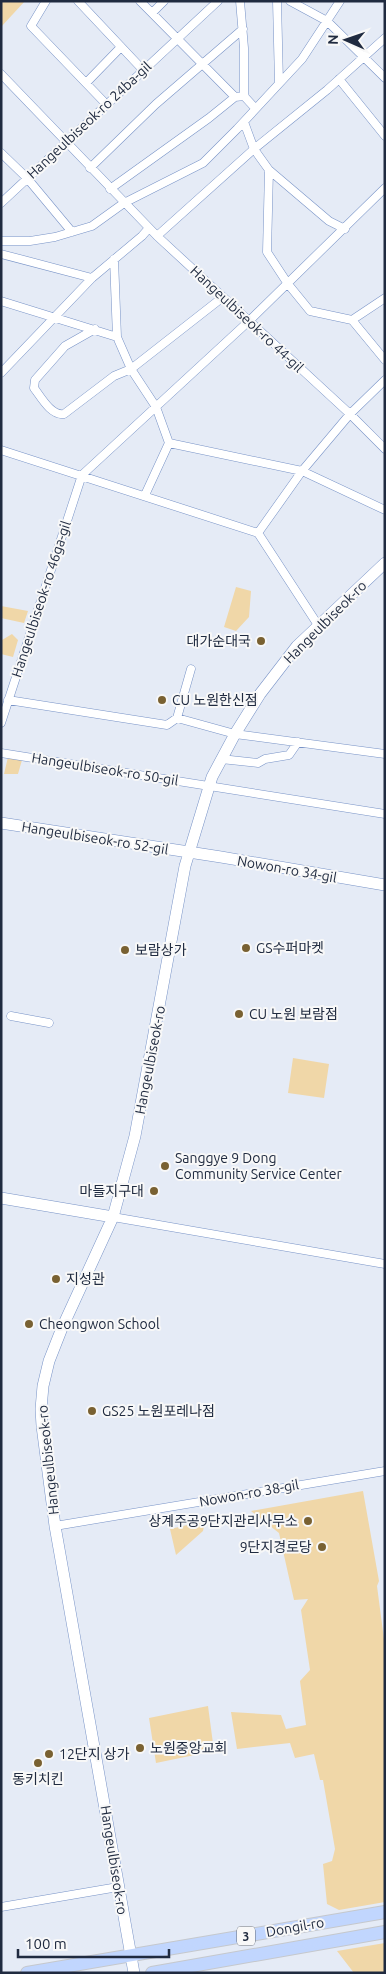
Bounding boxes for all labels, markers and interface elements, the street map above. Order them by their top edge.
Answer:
north arrow [321,15,371,65]
text: N [325,34,341,45]
street label: Hangeulbiseok-ro 24ba-gil [24,58,155,182]
street label: Hangeulbiseok-ro 44-gil [187,263,307,376]
street label: Hangeulbiseok-ro 46ga-gil [8,518,74,679]
street label: Hangeulbiseok-ro [280,577,370,667]
place label: 대가순대국 [187,633,251,649]
marker: 대가순대국 [255,635,267,647]
place label: CU 노원한신점 [172,692,258,708]
marker: CU 노원한신점 [156,694,168,706]
street label: Hangeulbiseok-ro 50-gil [30,749,180,789]
street label: Hangeulbiseok-ro 52-gil [20,818,170,858]
street label: Nowon-ro 34-gil [236,852,338,886]
place label: GS수퍼마켓 [256,940,324,956]
place label: 보람상가 [135,942,187,958]
marker: GS수퍼마켓 [240,942,252,954]
marker: 보람상가 [119,944,131,956]
street label: Hangeulbiseok-ro [132,1004,168,1116]
place label: CU 노원 보람점 [249,1006,338,1022]
marker: CU 노원 보람점 [233,1008,245,1020]
place label: Sanggye 9 Dong Community Service Center [175,1150,343,1182]
marker: Sanggye 9 Dong Community Service Center [159,1160,171,1172]
place label: 마들지구대 [80,1183,144,1199]
marker: 마들지구대 [148,1185,160,1197]
place label: 지성관 [66,1271,105,1287]
marker: 지성관 [50,1273,62,1285]
place label: Cheongwon School [39,1316,160,1332]
marker: Cheongwon School [23,1318,35,1330]
place label: GS25 노원포레나점 [102,1403,215,1419]
street label: Hangeulbiseok-ro [34,1404,62,1516]
marker: GS25 노원포레나점 [86,1405,98,1417]
street label: Nowon-ro 38-gil [198,1476,300,1510]
place label: 상계주공9단지관리사무소 [148,1513,298,1529]
marker: 상계주공9단지관리사무소 [302,1515,314,1527]
place label: 9단지경로당 [240,1539,312,1555]
marker: 9단지경로당 [316,1541,328,1553]
place label: 노원중앙교회 [150,1740,227,1756]
marker: 노원중앙교회 [134,1742,146,1754]
place label: 12단지 상가 [59,1746,130,1762]
marker: 12단지 상가 [43,1748,55,1760]
marker: 동키치킨 [32,1757,44,1769]
place label: 동키치킨 [12,1771,64,1787]
street label: Hangeulbiseok-ro [97,1804,131,1916]
street label: Dongil-ro [265,1914,325,1940]
scale bar [18,1926,169,1958]
road number: 3 [237,1926,255,1945]
text: 100 m [25,1935,67,1952]

